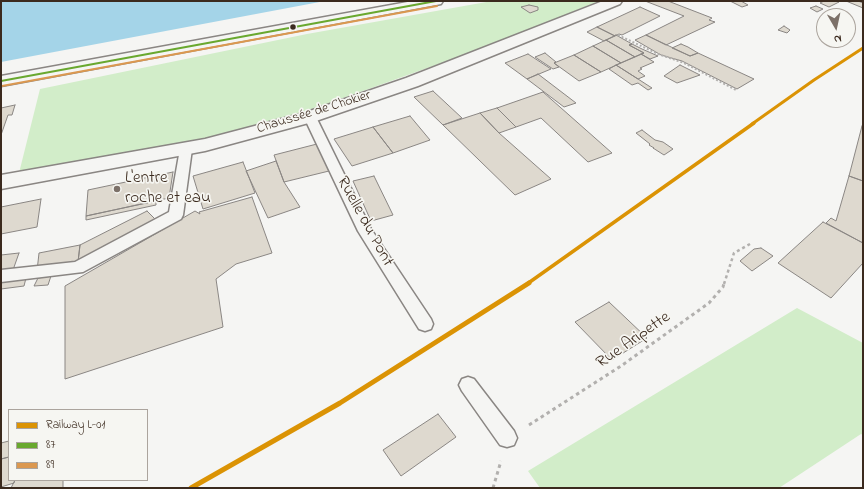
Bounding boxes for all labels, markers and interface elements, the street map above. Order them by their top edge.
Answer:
north arrow [816,8,856,48]
unlabelled marker [288,22,298,32]
text: N [833,30,843,47]
street label: Chaussée de Chokier [255,88,373,138]
place label: L'entre roche et eau [125,169,211,209]
street label: Ruelle du Pont [331,174,397,270]
marker: L'entre roche et eau [112,184,122,194]
street label: Rue Aripette [593,308,675,374]
legend [8,409,148,481]
text: Railway L-01 [46,416,105,434]
text: 87 [46,436,55,454]
text: 89 [46,456,54,474]

